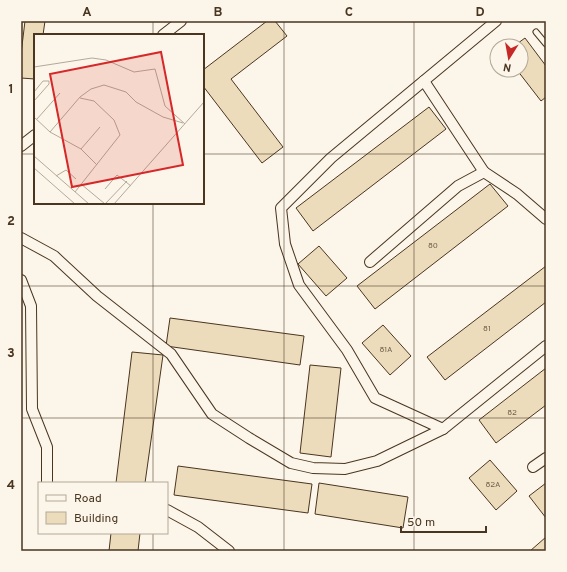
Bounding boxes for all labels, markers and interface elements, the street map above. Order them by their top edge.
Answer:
text: A [82,5,92,21]
text: B [214,5,223,21]
text: C [345,5,353,21]
text: D [475,5,485,21]
inset map [34,34,204,204]
north arrow [489,38,529,78]
text: N [502,59,512,74]
text: 1 [8,82,14,98]
text: 2 [7,214,15,230]
house number: 80 [428,241,438,251]
house number: 81 [483,324,491,334]
house number: 81A [379,345,393,355]
text: 3 [7,346,15,362]
house number: 82 [507,408,517,418]
text: 4 [7,478,15,494]
house number: 82A [485,480,501,490]
legend [38,482,168,534]
text: Road [74,491,102,507]
scale bar [401,508,486,534]
text: Building [74,511,118,527]
text: 50 m [407,515,435,531]

